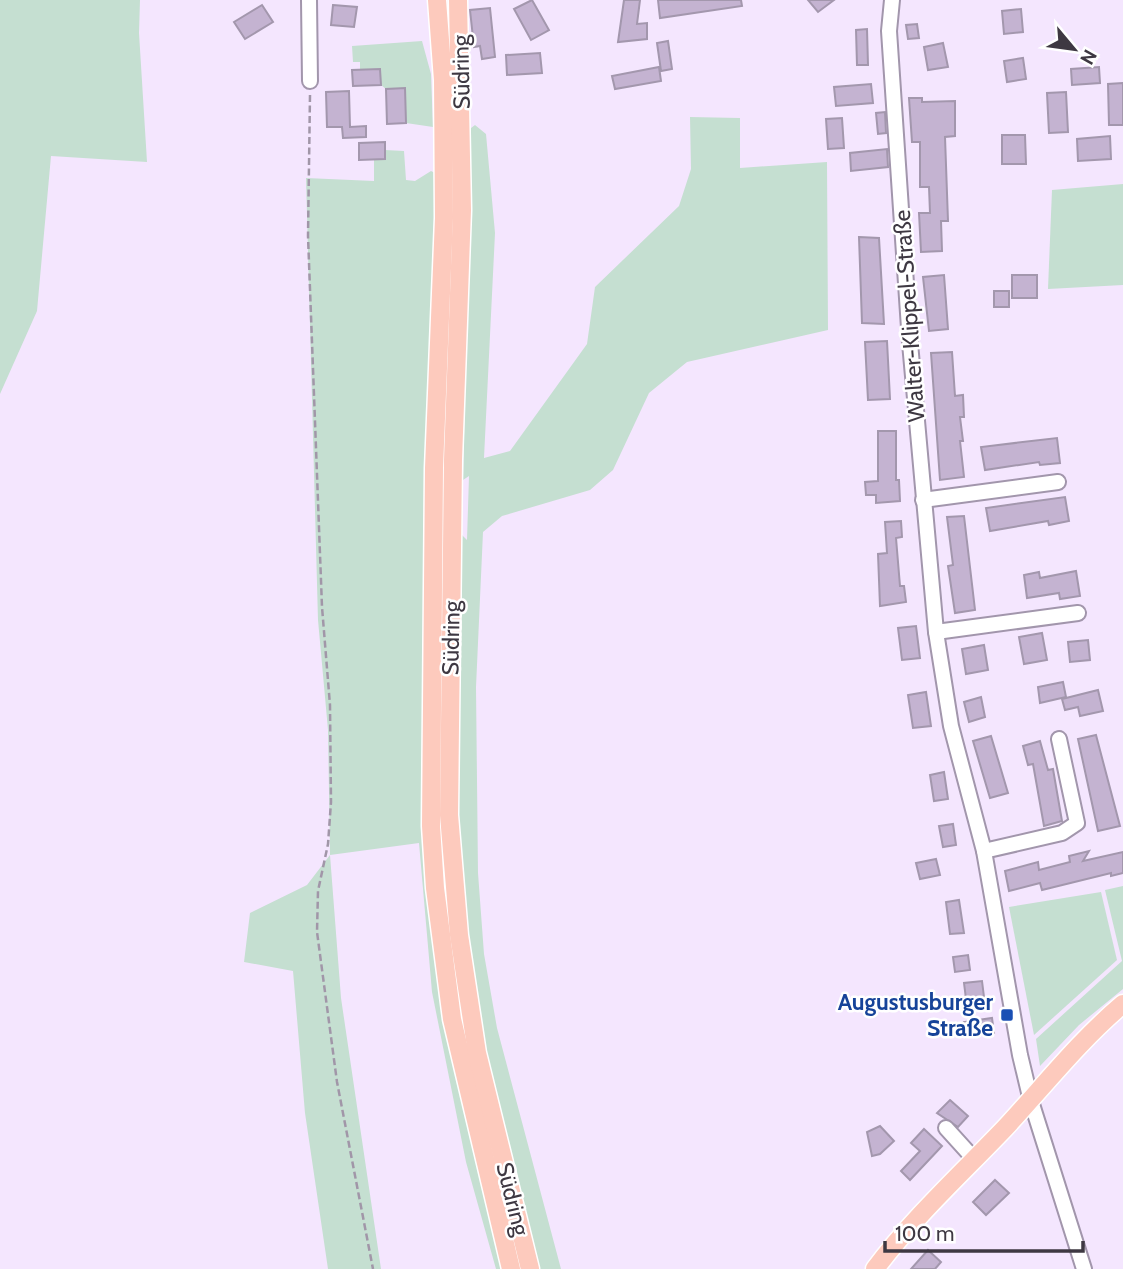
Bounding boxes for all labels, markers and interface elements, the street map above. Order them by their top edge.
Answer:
north arrow [1039,14,1109,84]
street label: Südring [446,34,476,110]
text: N [1075,46,1102,68]
street label: Walter-Klippel-Straße [888,209,930,423]
street label: Südring [436,600,466,676]
place label: Augustusburger Straße [838,988,993,1042]
marker: Augustusburger Straße [999,1007,1015,1023]
street label: Südring [490,1159,536,1239]
scale bar [885,1210,1083,1254]
text: 100 m [895,1221,954,1246]

